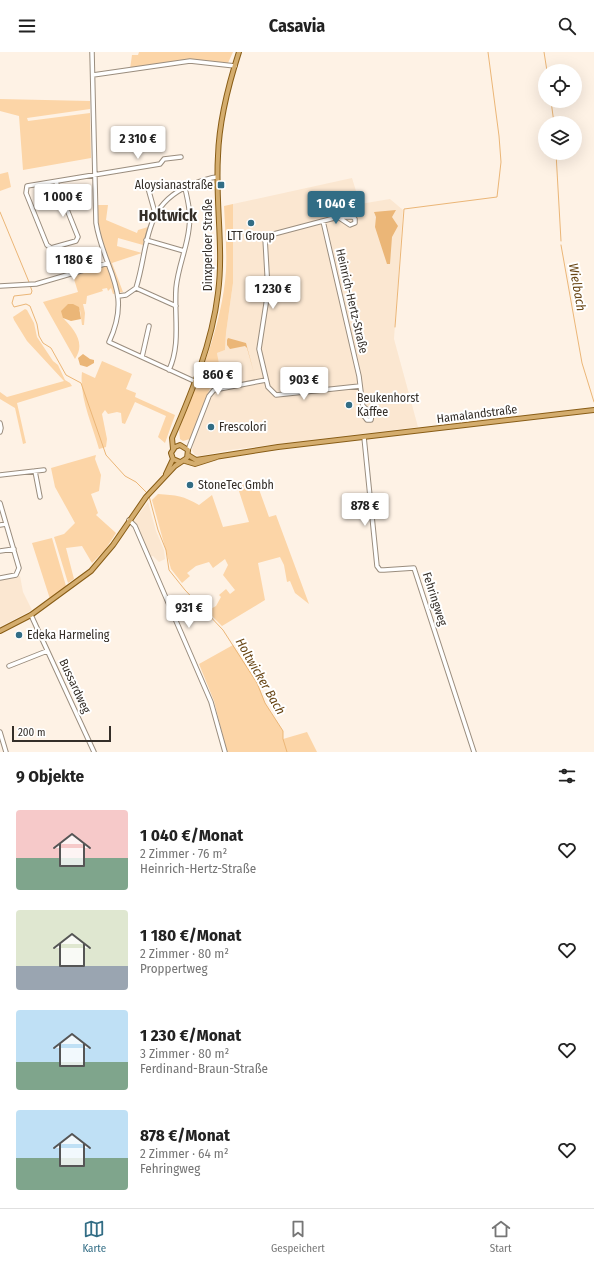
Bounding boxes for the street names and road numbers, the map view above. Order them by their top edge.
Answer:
street label: Dinxperloer Straße [201,199,215,291]
street label: Heinrich-Hertz-Straße [333,247,371,355]
street label: Hamalandstraße [436,402,518,426]
street label: Fehringweg [420,570,450,628]
street label: Bussardweg [56,657,94,716]

